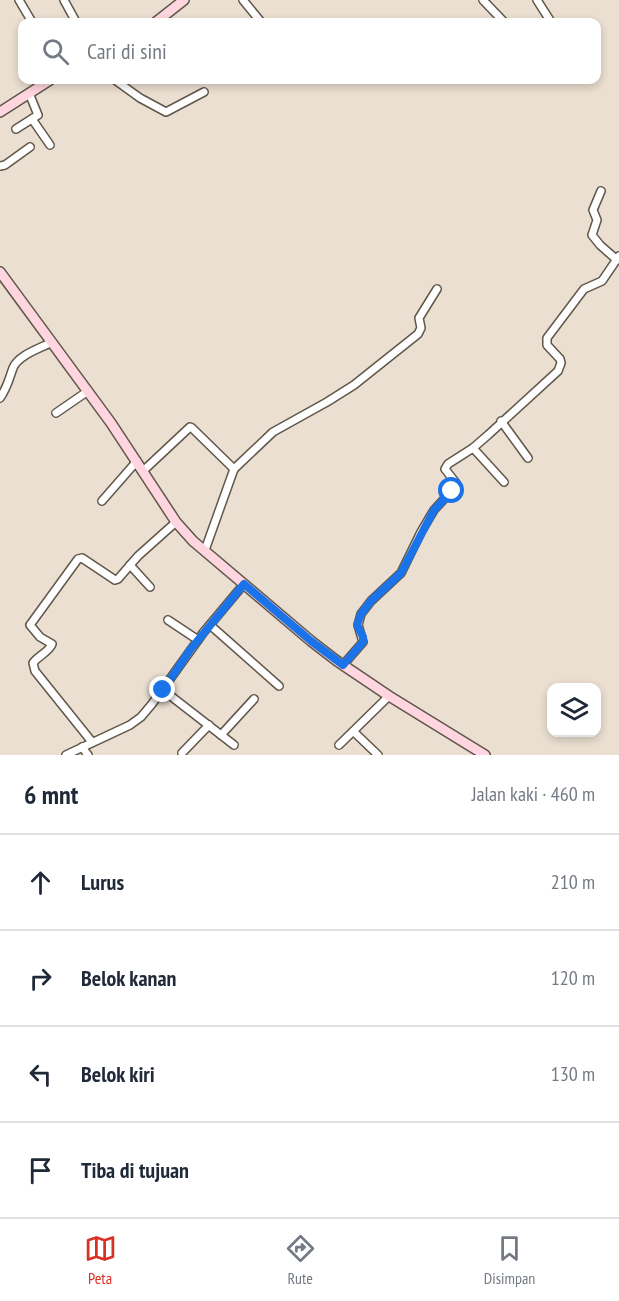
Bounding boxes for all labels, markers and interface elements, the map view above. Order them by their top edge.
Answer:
search box [18,18,601,84]
icon: search [39,35,72,68]
text: Cari di sini [87,37,167,65]
route start [438,477,464,503]
route end [149,676,175,702]
map controls [547,683,601,737]
button: layers [547,683,601,737]
text: 6 mnt [24,778,78,811]
text: Jalan kaki · 460 m [472,781,595,807]
icon: ahead [24,866,57,899]
text: Lurus [81,868,124,896]
text: 210 m [551,869,595,895]
icon: right [24,962,57,995]
text: Belok kanan [81,964,176,992]
text: 120 m [551,965,595,991]
icon: left [24,1058,57,1091]
text: Belok kiri [81,1060,155,1088]
text: 130 m [551,1061,595,1087]
icon: arrive [24,1154,57,1187]
text: Tiba di tujuan [81,1156,189,1184]
tab: Peta [84,1232,117,1288]
tab: Rute [284,1232,317,1288]
tab: Disimpan [484,1232,535,1288]

